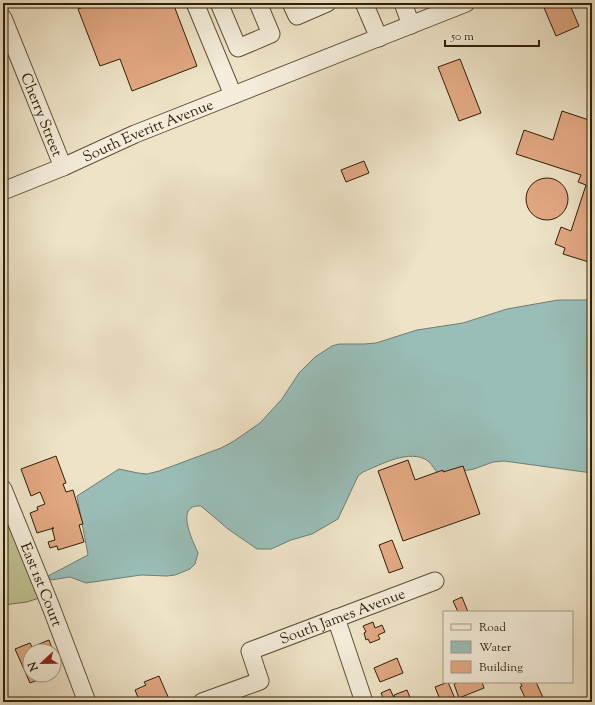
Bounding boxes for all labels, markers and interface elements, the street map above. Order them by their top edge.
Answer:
scale bar [445,22,539,48]
text: 50 m [450,28,474,46]
street label: Cherry Street [14,70,67,160]
street label: South Everitt Avenue [80,95,217,169]
street label: East 1st Court [14,540,67,630]
street label: South James Avenue [277,584,409,651]
legend [443,611,573,683]
text: Road [479,619,506,637]
text: Water [479,639,512,657]
north arrow [22,643,62,683]
text: N [25,659,43,674]
text: Building [479,659,523,677]

